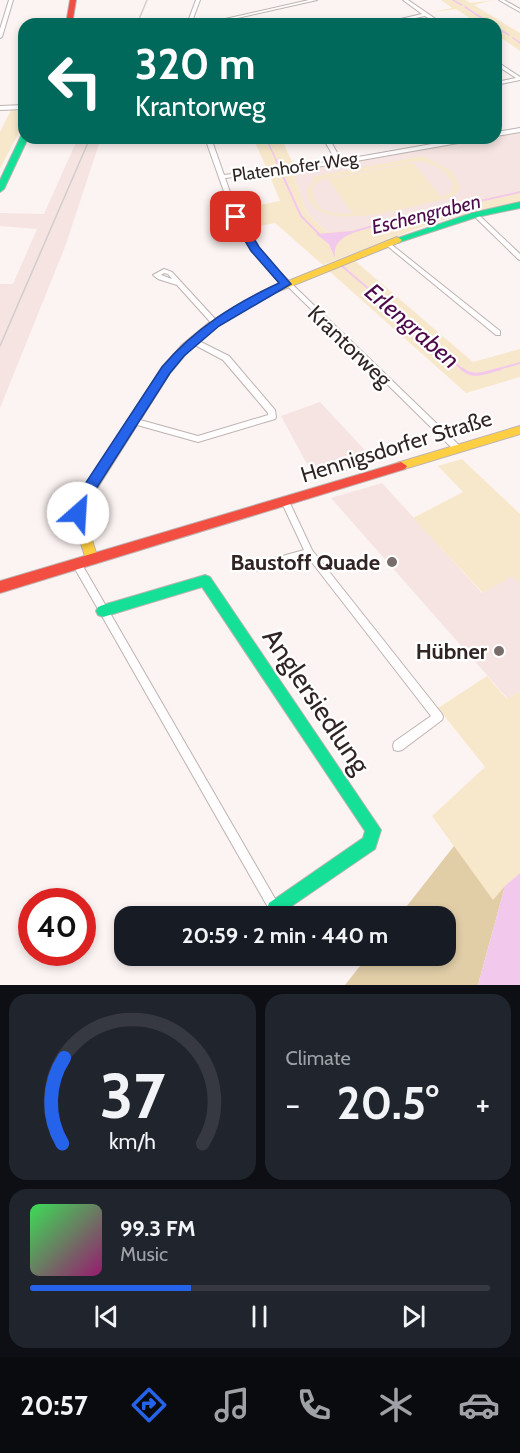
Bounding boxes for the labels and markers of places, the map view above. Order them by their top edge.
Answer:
pin [210,191,261,242]
place label: Baustoff Quade [230,549,380,576]
marker: Baustoff Quade [385,555,399,569]
place label: Hübner [416,638,488,665]
marker: Hübner [492,644,506,658]

